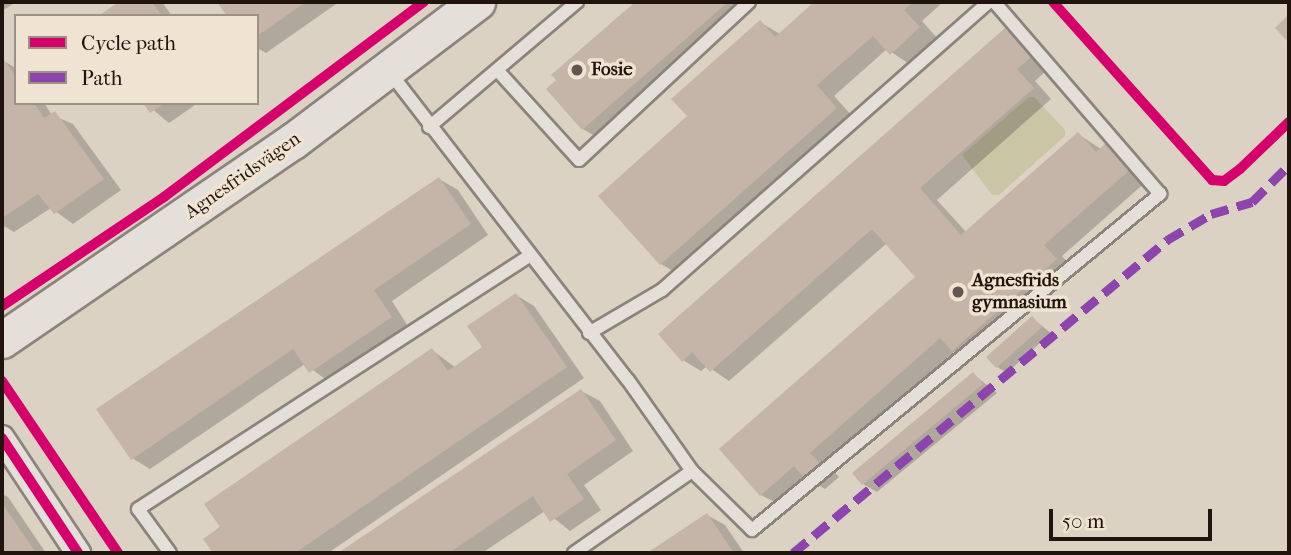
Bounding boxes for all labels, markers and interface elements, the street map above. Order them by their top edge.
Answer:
legend [14,14,259,105]
text: Cycle path [81,31,176,55]
place label: Fosie [591,59,633,81]
marker: Fosie [569,62,585,78]
text: Path [81,66,122,90]
street label: Agnesfridsvägen [181,128,305,224]
place label: Agnesfrids gymnasium [972,270,1067,314]
marker: Agnesfrids gymnasium [950,284,966,300]
scale bar [1053,496,1216,540]
text: 50 m [1062,509,1105,533]

